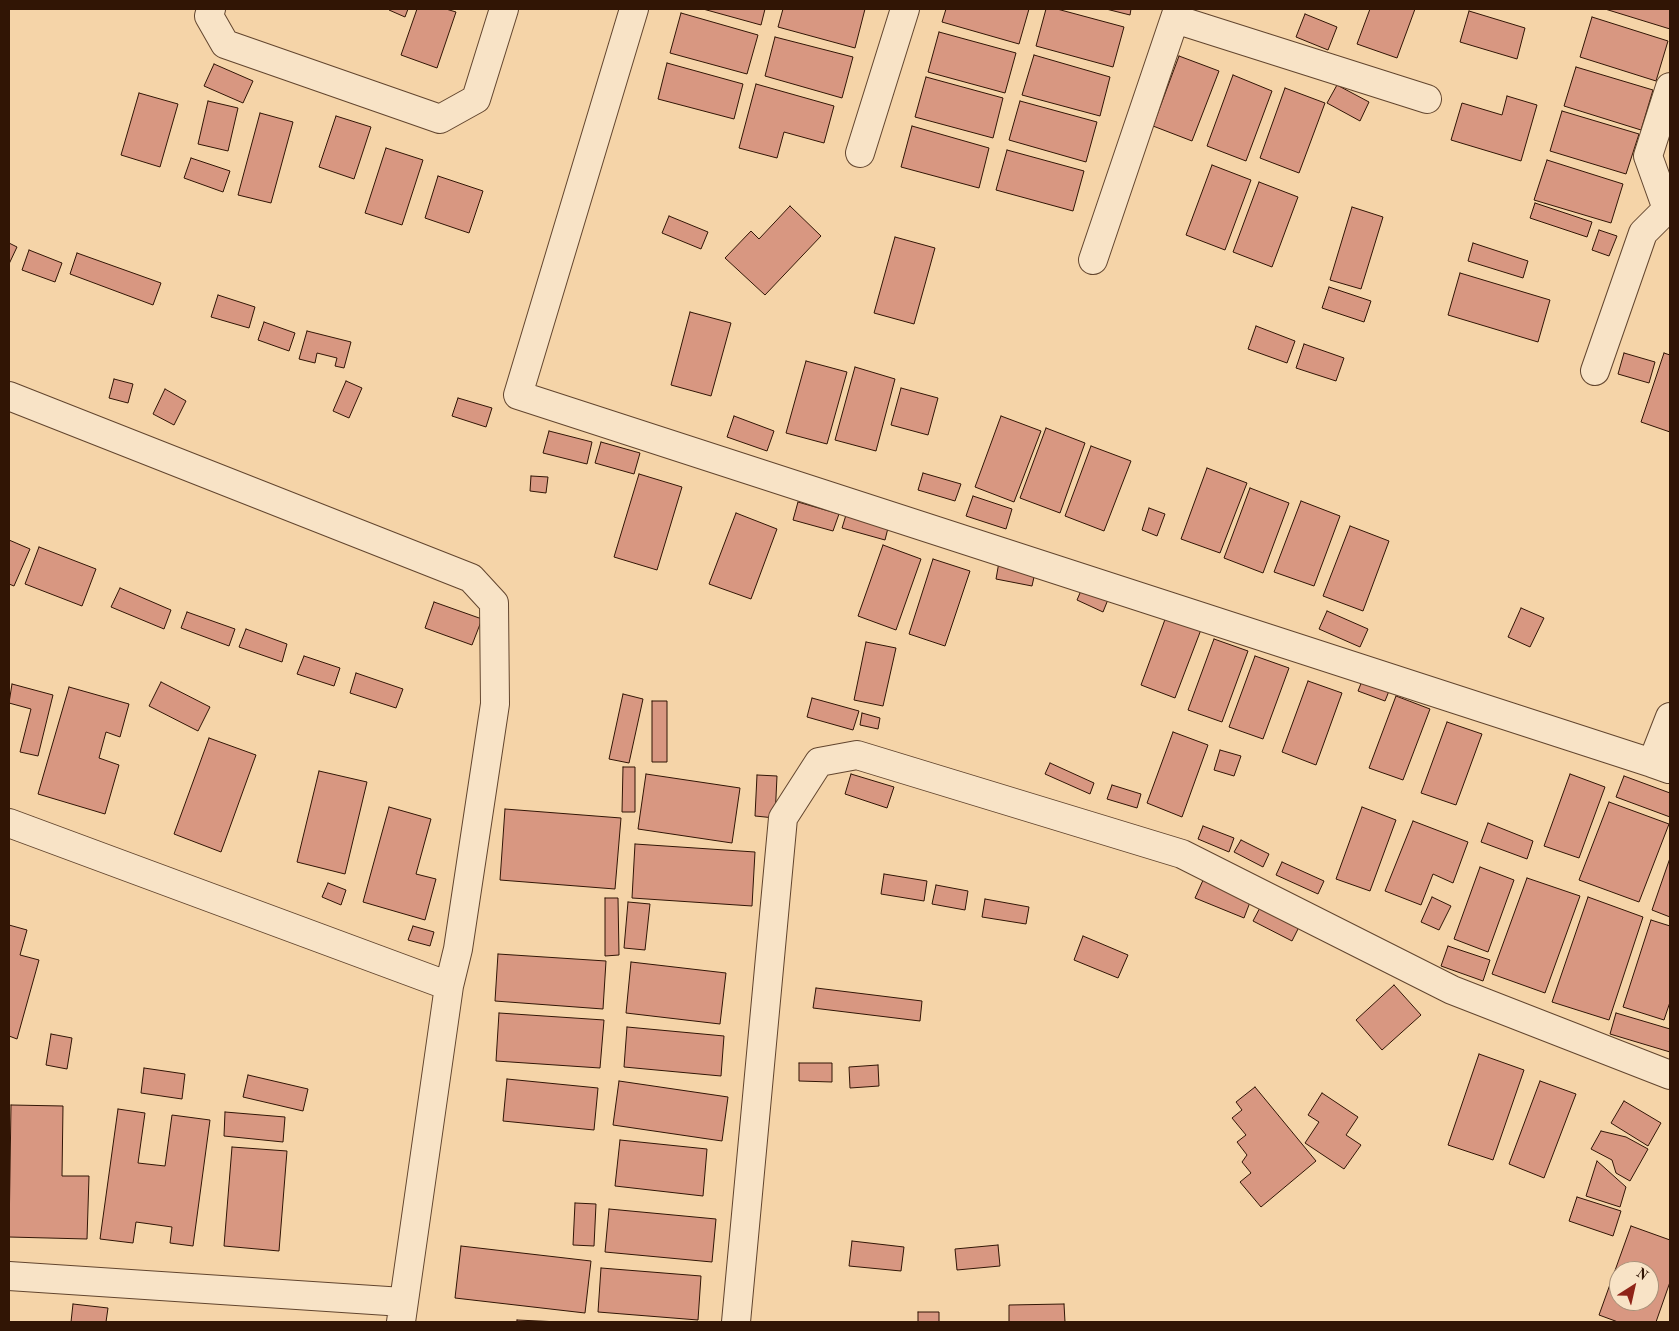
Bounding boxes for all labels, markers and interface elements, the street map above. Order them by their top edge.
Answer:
north arrow [1609,1261,1659,1311]
text: N [1634,1266,1650,1283]

